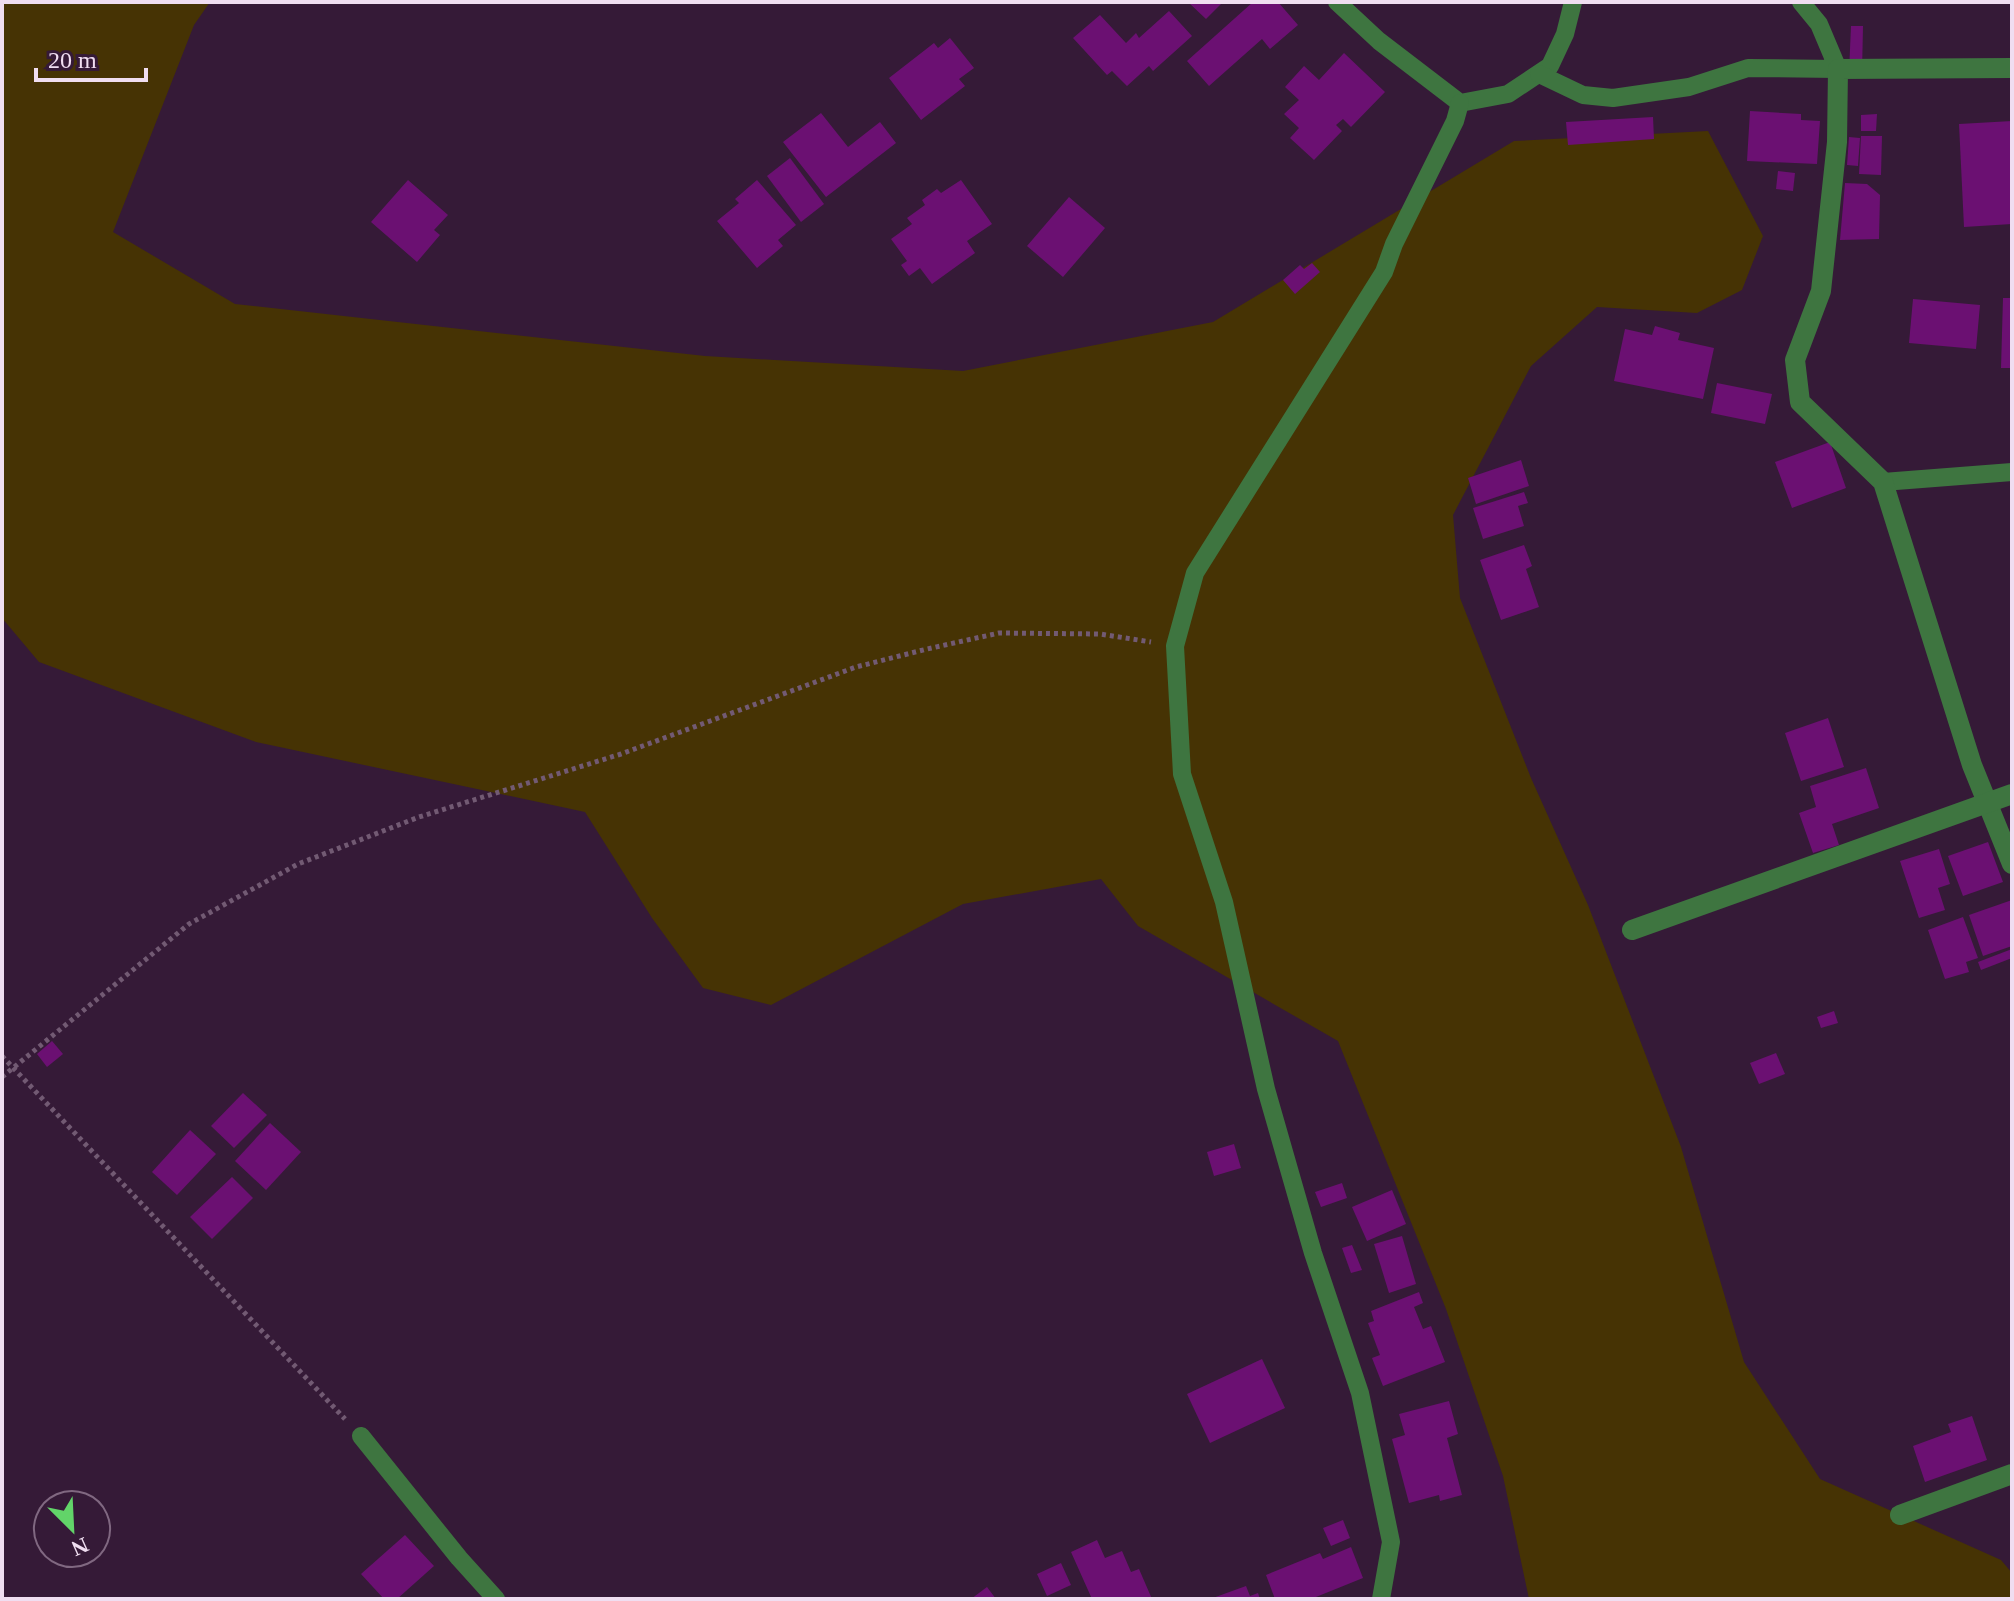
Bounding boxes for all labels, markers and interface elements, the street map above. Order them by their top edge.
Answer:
scale bar [36,32,146,82]
text: 20 m [48,47,97,73]
north arrow [32,1489,112,1569]
text: N [67,1532,92,1562]

